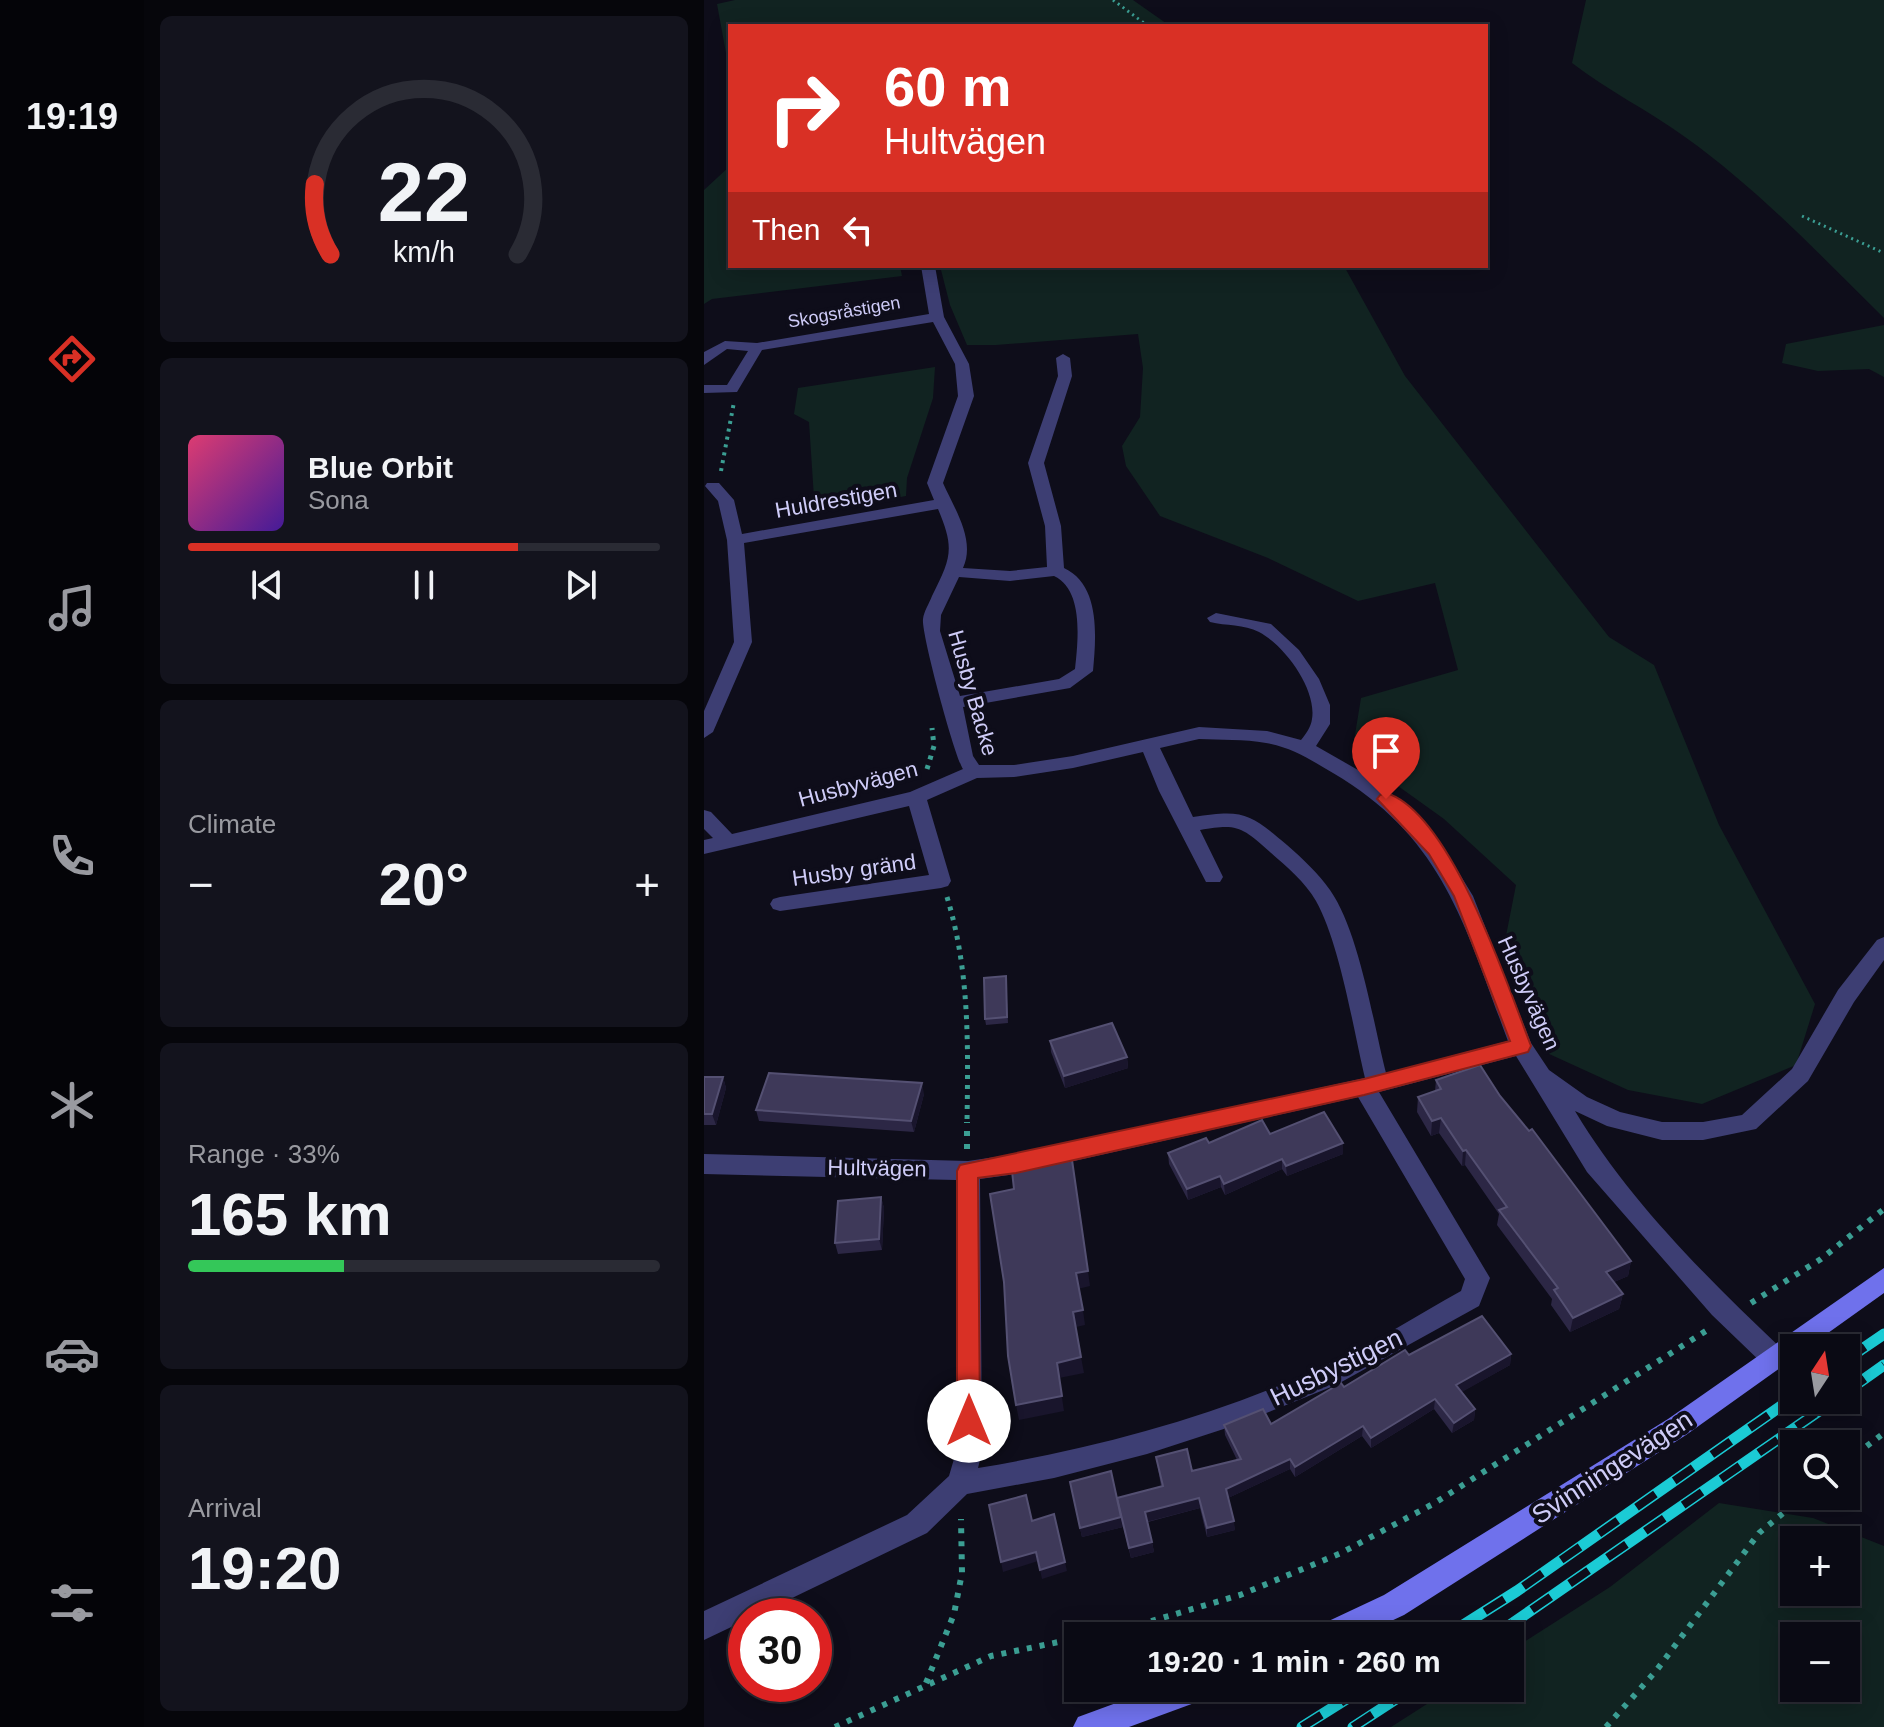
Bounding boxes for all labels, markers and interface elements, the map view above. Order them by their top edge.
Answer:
text: 60 m [884,55,1012,118]
icon: right [752,56,856,160]
text: 19:19 [26,96,118,137]
text: Hultvägen [884,121,1046,162]
text: 22 [378,146,470,239]
icon: left [836,208,880,252]
text: Then [752,213,820,246]
text: km/h [393,236,455,268]
street label: Skogsråstigen [786,292,902,332]
icon: directions [44,331,100,387]
text: Blue Orbit [308,451,453,484]
street label: Huldrestigen [773,477,899,523]
text: Sona [308,485,369,515]
icon: previous [245,563,289,607]
icon: pause [402,563,446,607]
icon: next [559,563,603,607]
icon: music [44,580,100,636]
street label: Husby Backe [943,627,1003,759]
pin [1352,717,1420,799]
icon: arrive [1364,729,1408,773]
street label: Husbyvägen [796,756,920,812]
text: Climate [188,809,276,839]
icon: phone [44,828,100,884]
street label: Husby gränd [790,849,918,891]
text: 20° [379,851,469,918]
text: − [188,860,214,909]
text: + [634,860,660,909]
street label: Husbyvägen [1493,932,1565,1054]
icon: climate [44,1077,100,1133]
text: Range · 33% [188,1139,340,1169]
street label: Hultvägen [827,1155,927,1181]
text: 165 km [188,1181,392,1248]
street label: Husbystigen [1265,1322,1407,1412]
icon: car [44,1326,100,1382]
north arrow [1780,1334,1860,1414]
map controls [1780,1334,1860,1702]
position arrow [927,1379,1011,1463]
street label: Svinningevägen [1526,1404,1698,1530]
button: search [1780,1430,1860,1510]
text: Arrival [188,1493,262,1523]
button: + [1780,1526,1860,1606]
text: 19:20 [188,1535,341,1602]
icon: filters [44,1575,100,1631]
speed limit sign: 30 [728,1598,832,1702]
button: − [1780,1622,1860,1702]
text: 19:20 · 1 min · 260 m [1147,1645,1441,1678]

